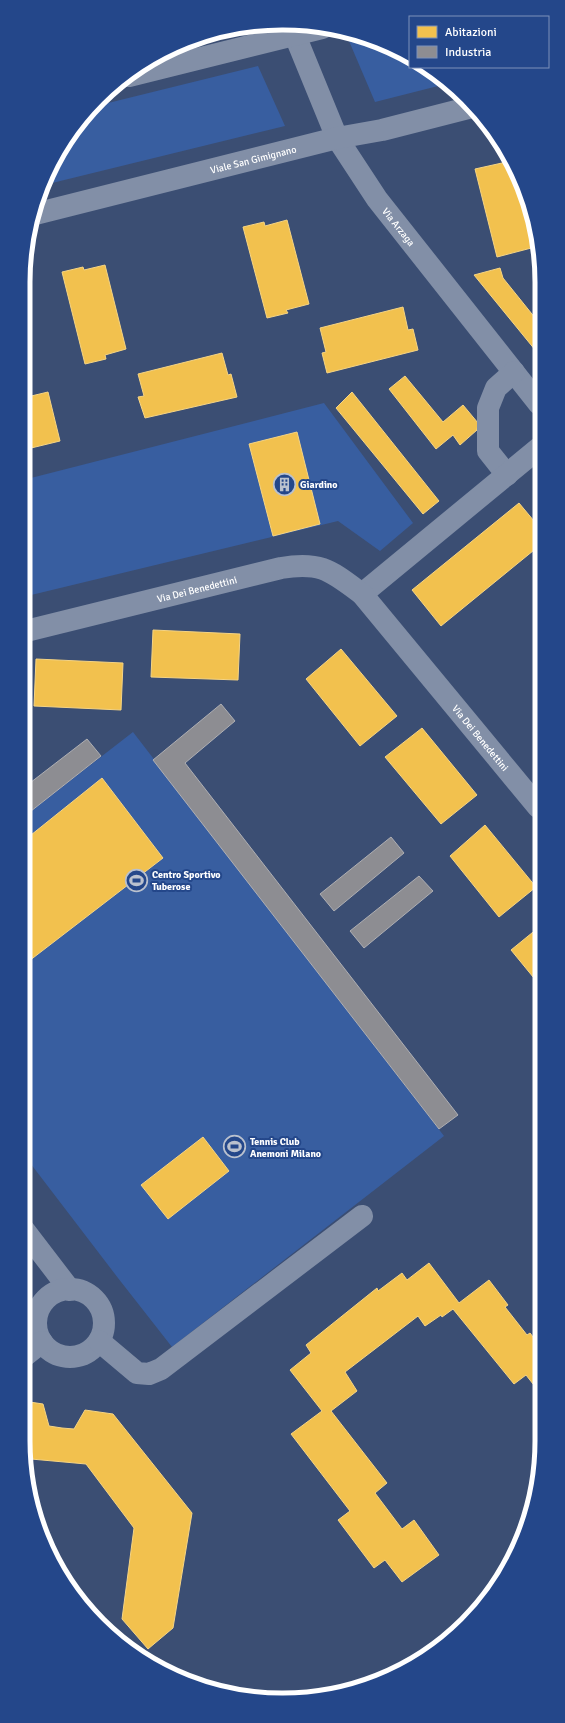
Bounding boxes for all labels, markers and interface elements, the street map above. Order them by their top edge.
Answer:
legend [409,16,549,68]
text: Abitazioni [445,25,497,40]
text: Industria [445,45,491,60]
street label: Viale San Gimignano [209,143,298,177]
street label: Via Arzaga [379,206,417,249]
building icon: Giardino [272,471,298,497]
place label: Giardino [300,479,338,491]
street label: Via Dei Benedettini [156,574,238,605]
street label: Via Dei Benedettini [449,703,511,774]
sports icon: Centro Sportivo Tuberose [123,867,149,893]
place label: Centro Sportivo Tuberose [152,869,221,893]
sports icon: Tennis Club Anemoni Milano [221,1134,247,1160]
place label: Tennis Club Anemoni Milano [250,1136,321,1160]

